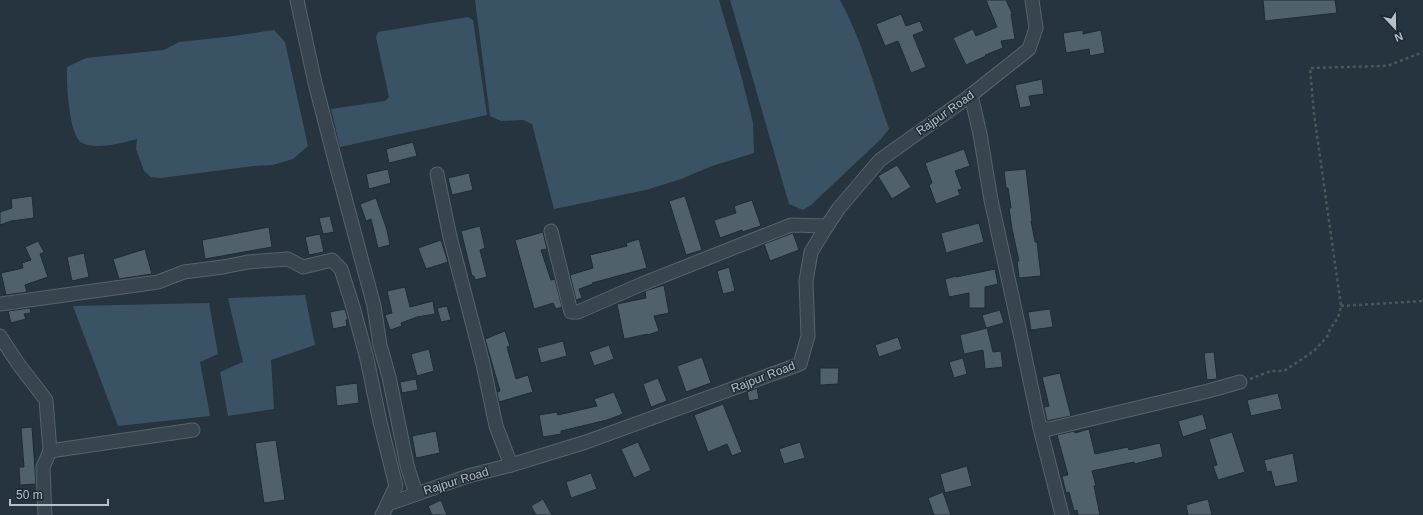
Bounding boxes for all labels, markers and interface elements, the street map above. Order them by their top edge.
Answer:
north arrow [1375,8,1415,48]
text: N [1393,30,1405,44]
street label: Rajpur Road [913,88,977,138]
street label: Rajpur Road [729,358,797,396]
street label: Rajpur Road [422,464,490,498]
scale bar [10,481,108,507]
text: 50 m [16,488,43,502]

